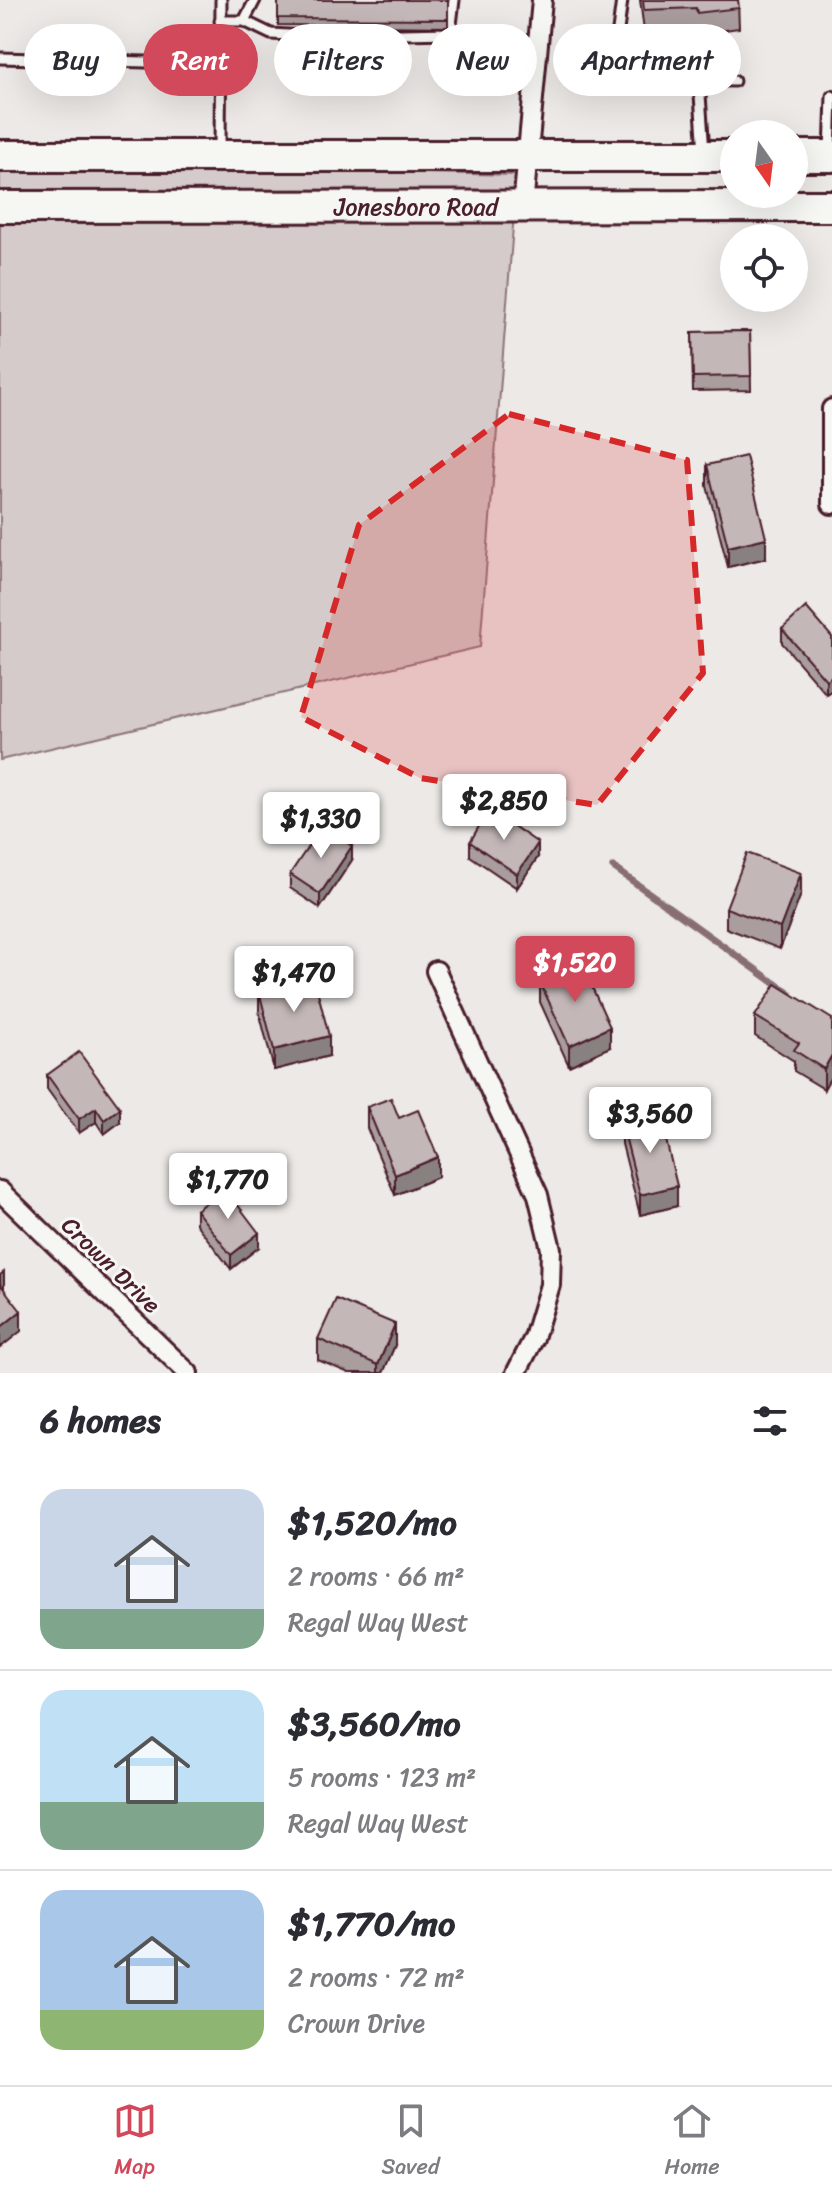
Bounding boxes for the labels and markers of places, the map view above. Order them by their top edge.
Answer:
pin: $2,850 [439,774,569,842]
pin: $1,330 [256,792,386,860]
pin: $1,520 [510,936,640,1004]
pin: $1,470 [229,946,359,1014]
pin: $3,560 [585,1087,715,1155]
pin: $1,770 [163,1153,293,1221]

